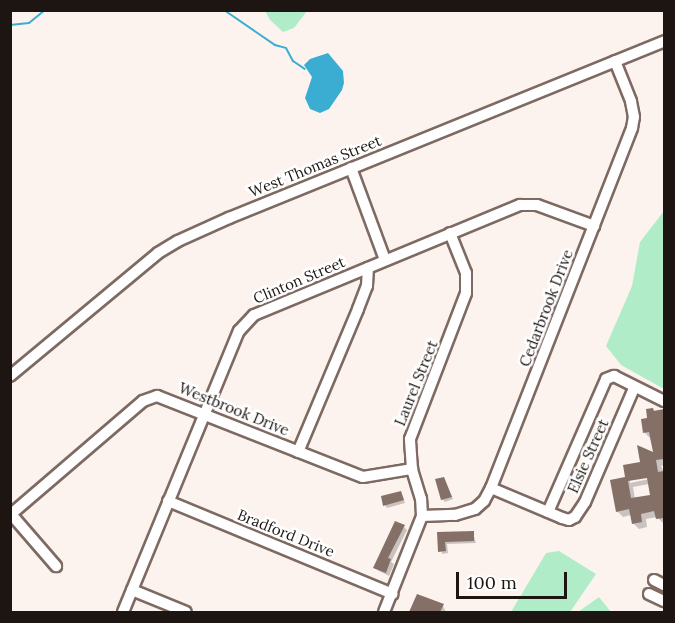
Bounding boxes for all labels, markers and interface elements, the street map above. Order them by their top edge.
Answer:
street label: West Thomas Street [246,131,384,201]
street label: Cedarbrook Drive [515,247,577,369]
street label: Clinton Street [250,253,348,307]
street label: Laurel Street [391,338,441,428]
street label: Westbrook Drive [176,379,292,439]
street label: Elsie Street [564,416,612,496]
street label: Bradford Drive [235,505,337,561]
scale bar [459,560,570,598]
text: 100 m [467,571,517,594]

